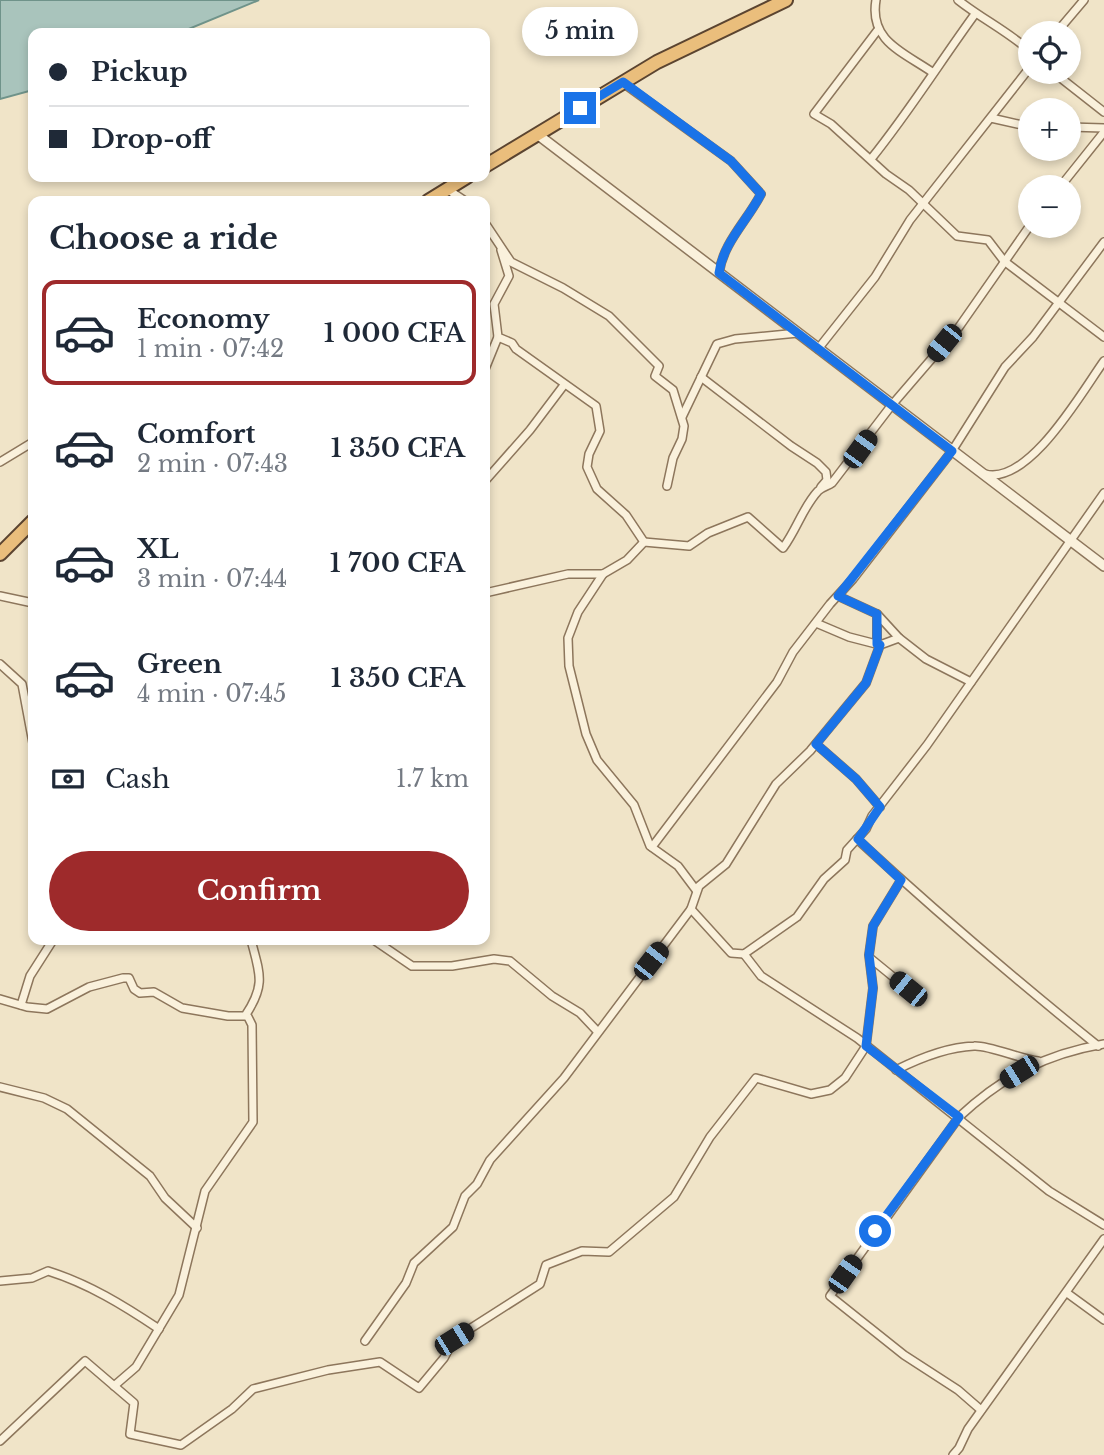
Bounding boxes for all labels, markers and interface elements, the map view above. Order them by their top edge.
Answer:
callout: 5 min [522,7,638,56]
text: 5 min [545,17,615,45]
map controls [1018,21,1081,238]
button: locate [1018,21,1081,84]
text: Pickup [91,56,188,88]
route end [564,92,596,124]
button: + [1018,98,1081,161]
text: Drop-off [91,123,212,155]
button: − [1018,175,1081,238]
text: Choose a ride [49,218,278,258]
icon: car [53,301,116,364]
text: Economy [137,303,270,335]
text: 1 000 CFA [324,317,465,349]
car [923,320,966,366]
text: 1 min · 07:42 [137,335,284,363]
icon: car [53,416,116,479]
text: Comfort [137,418,255,450]
car [840,426,881,472]
text: 1 350 CFA [331,432,465,464]
text: 2 min · 07:43 [137,450,288,478]
icon: car [53,531,116,594]
text: XL [137,533,179,565]
text: 1 700 CFA [330,547,465,579]
text: 3 min · 07:44 [137,565,287,593]
icon: car [53,646,116,709]
text: Green [137,648,222,680]
text: 1 350 CFA [331,662,465,694]
text: 4 min · 07:45 [137,680,286,708]
icon: cash [49,760,87,798]
text: Cash [105,763,170,795]
text: 1.7 km [396,765,469,793]
button: Confirm [49,851,469,931]
car [630,938,673,984]
car [886,968,931,1010]
car [996,1052,1043,1092]
route start [859,1215,891,1247]
car [825,1251,866,1297]
car [431,1319,478,1359]

